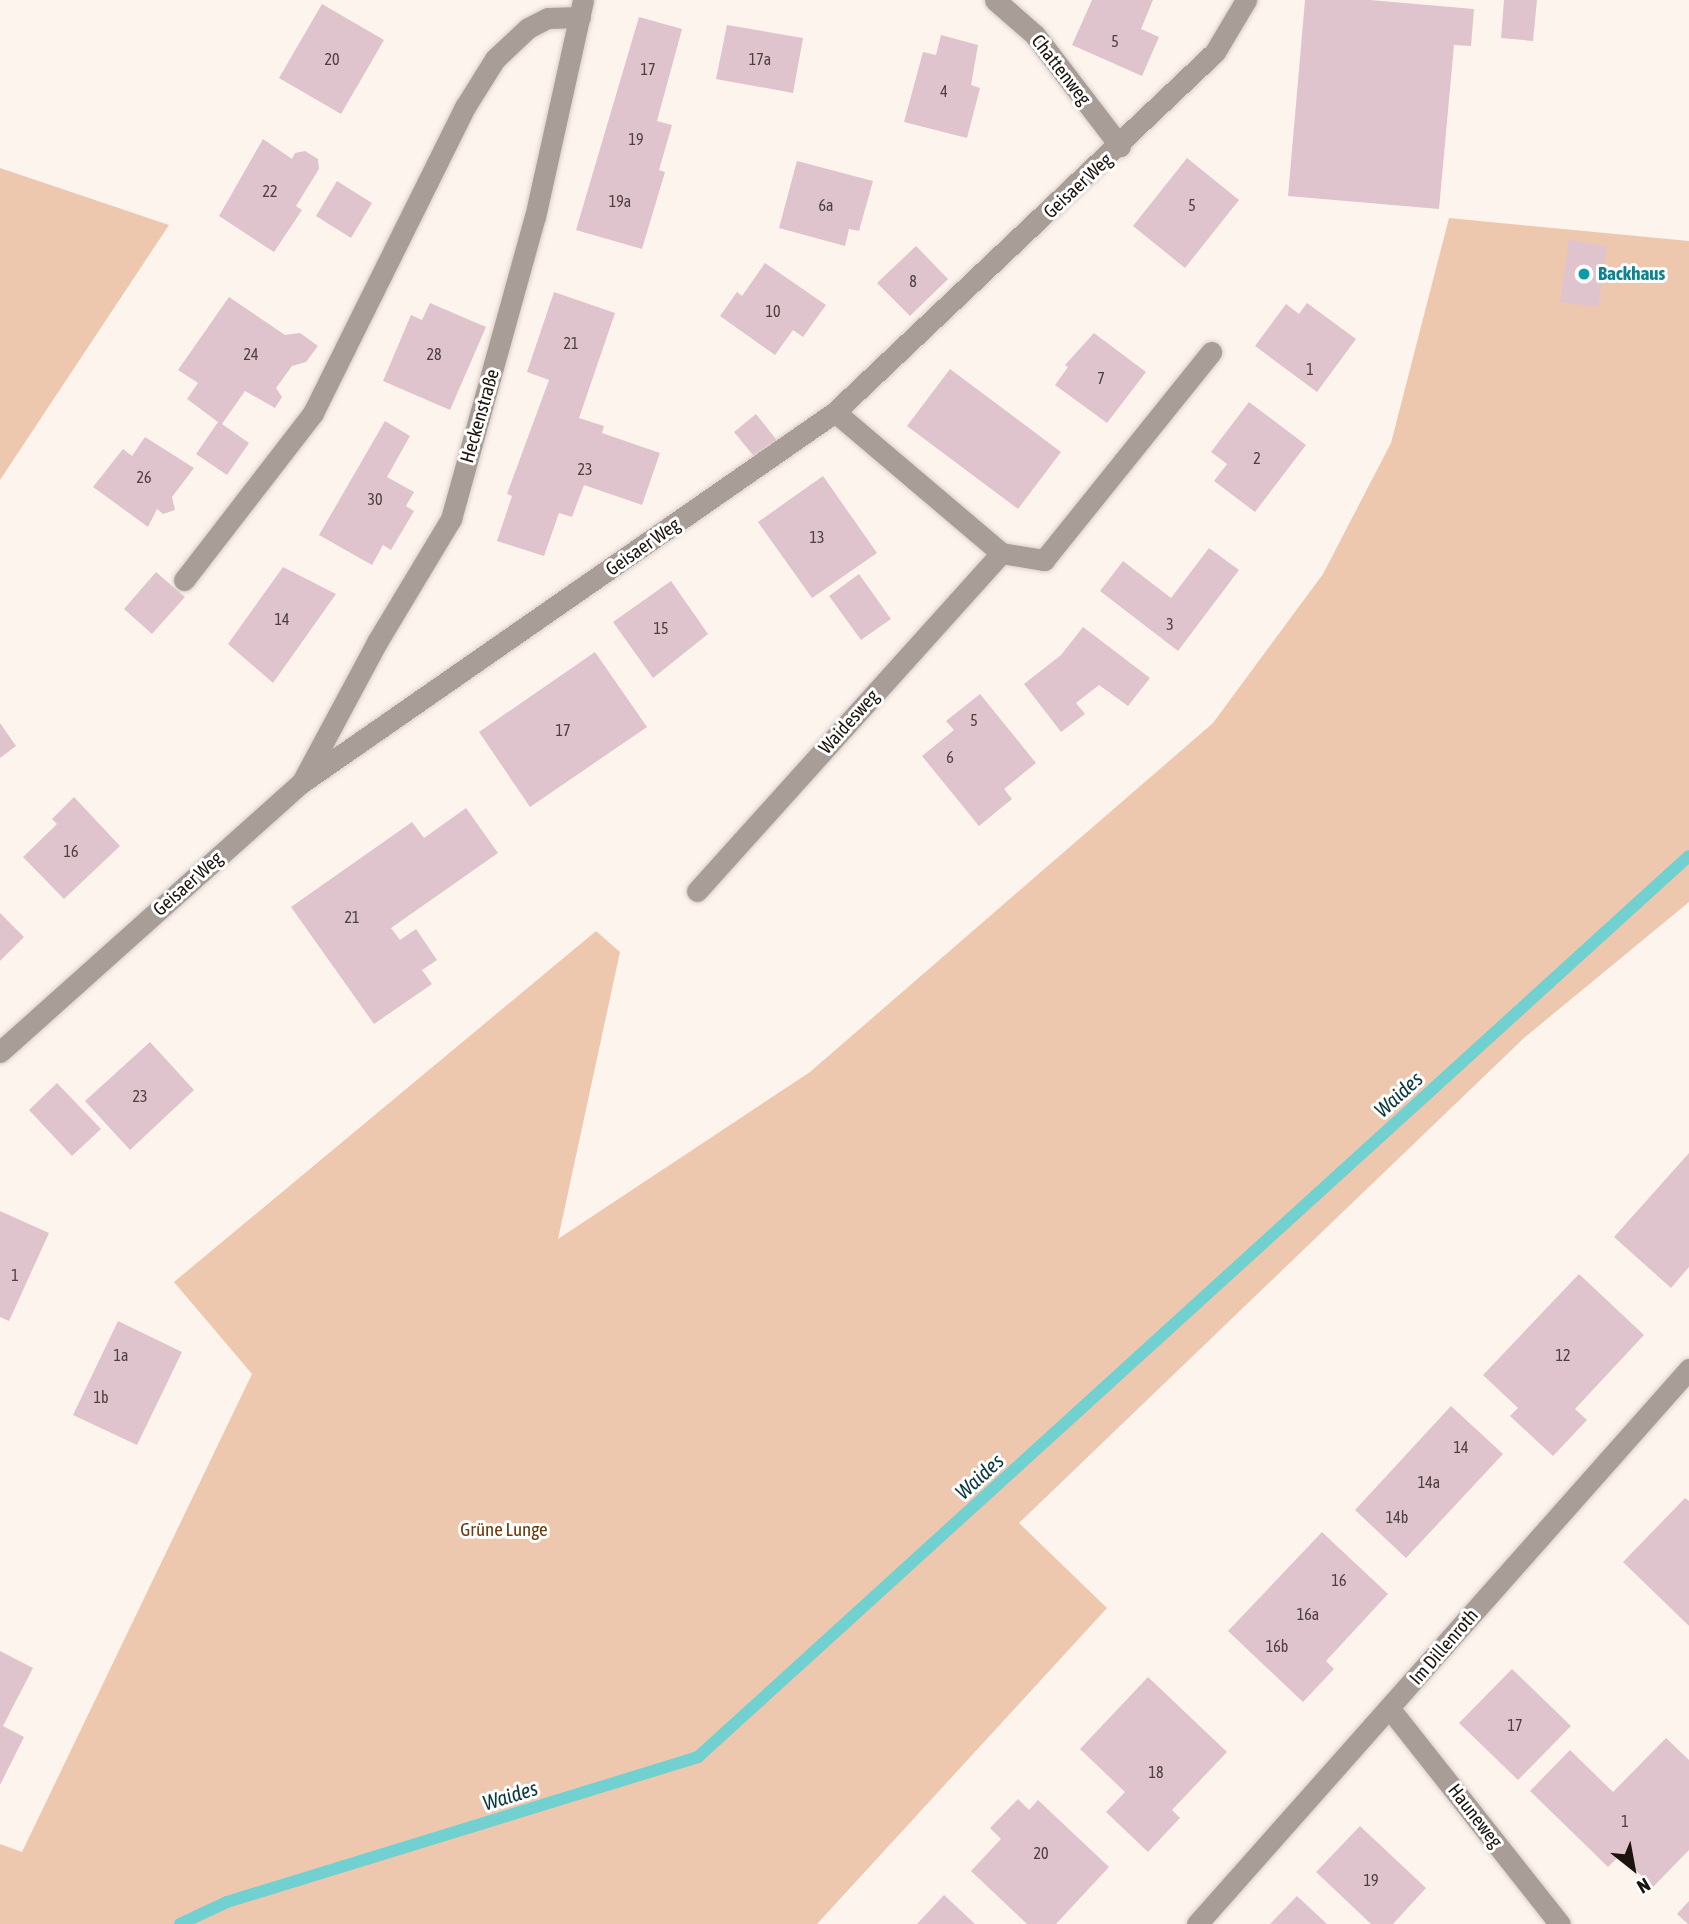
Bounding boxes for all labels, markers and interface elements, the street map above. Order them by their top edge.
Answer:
street label: Chattenweg [1026,30,1096,110]
house number: 5 [1111,31,1119,51]
house number: 20 [324,49,340,69]
house number: 17a [749,49,771,69]
house number: 17 [640,59,656,79]
house number: 4 [940,81,948,101]
house number: 19 [628,129,644,149]
street label: Geisaer Weg [1039,149,1117,223]
house number: 22 [262,181,278,201]
house number: 19a [609,191,631,211]
house number: 6a [819,195,833,215]
house number: 5 [1188,195,1196,215]
place label: Backhaus [1598,263,1665,285]
marker: Backhaus [1576,266,1592,282]
house number: 8 [909,271,917,291]
house number: 10 [765,301,781,321]
house number: 21 [563,333,579,353]
house number: 24 [243,344,259,364]
house number: 28 [426,344,442,364]
house number: 1 [1306,359,1314,379]
street label: Heckenstraße [456,367,504,465]
house number: 7 [1097,368,1105,388]
house number: 2 [1253,448,1261,468]
house number: 23 [577,459,593,479]
house number: 26 [136,467,152,487]
house number: 30 [367,489,383,509]
street label: Geisaer Weg [601,513,685,581]
house number: 13 [809,527,825,547]
house number: 14 [274,609,290,629]
house number: 3 [1166,614,1174,634]
house number: 15 [653,618,669,638]
street label: Waidesweg [814,685,884,759]
house number: 5 [970,710,978,730]
house number: 17 [555,720,571,740]
house number: 6 [946,747,954,767]
house number: 16 [63,841,79,861]
street label: Geisaer Weg [149,847,227,921]
house number: 21 [344,907,360,927]
water label: Waides [1369,1066,1427,1122]
house number: 23 [132,1086,148,1106]
house number: 1 [11,1265,19,1285]
house number: 1a [114,1345,128,1365]
house number: 12 [1555,1345,1571,1365]
house number: 1b [93,1387,109,1407]
house number: 14 [1453,1437,1469,1457]
water label: Waides [950,1448,1008,1504]
house number: 14a [1418,1472,1440,1492]
house number: 14b [1386,1507,1408,1527]
park label: Grüne Lunge [460,1519,548,1541]
house number: 16 [1331,1570,1347,1590]
house number: 16a [1297,1604,1319,1624]
street label: Im Dillenroth [1405,1604,1483,1690]
house number: 16b [1266,1636,1288,1656]
house number: 17 [1507,1715,1523,1735]
house number: 18 [1148,1762,1164,1782]
water label: Waides [479,1775,541,1815]
street label: Hauneweg [1443,1780,1507,1852]
house number: 1 [1621,1811,1629,1831]
north arrow [1598,1833,1668,1903]
house number: 20 [1033,1843,1049,1863]
house number: 19 [1363,1870,1379,1890]
text: N [1633,1874,1654,1898]

